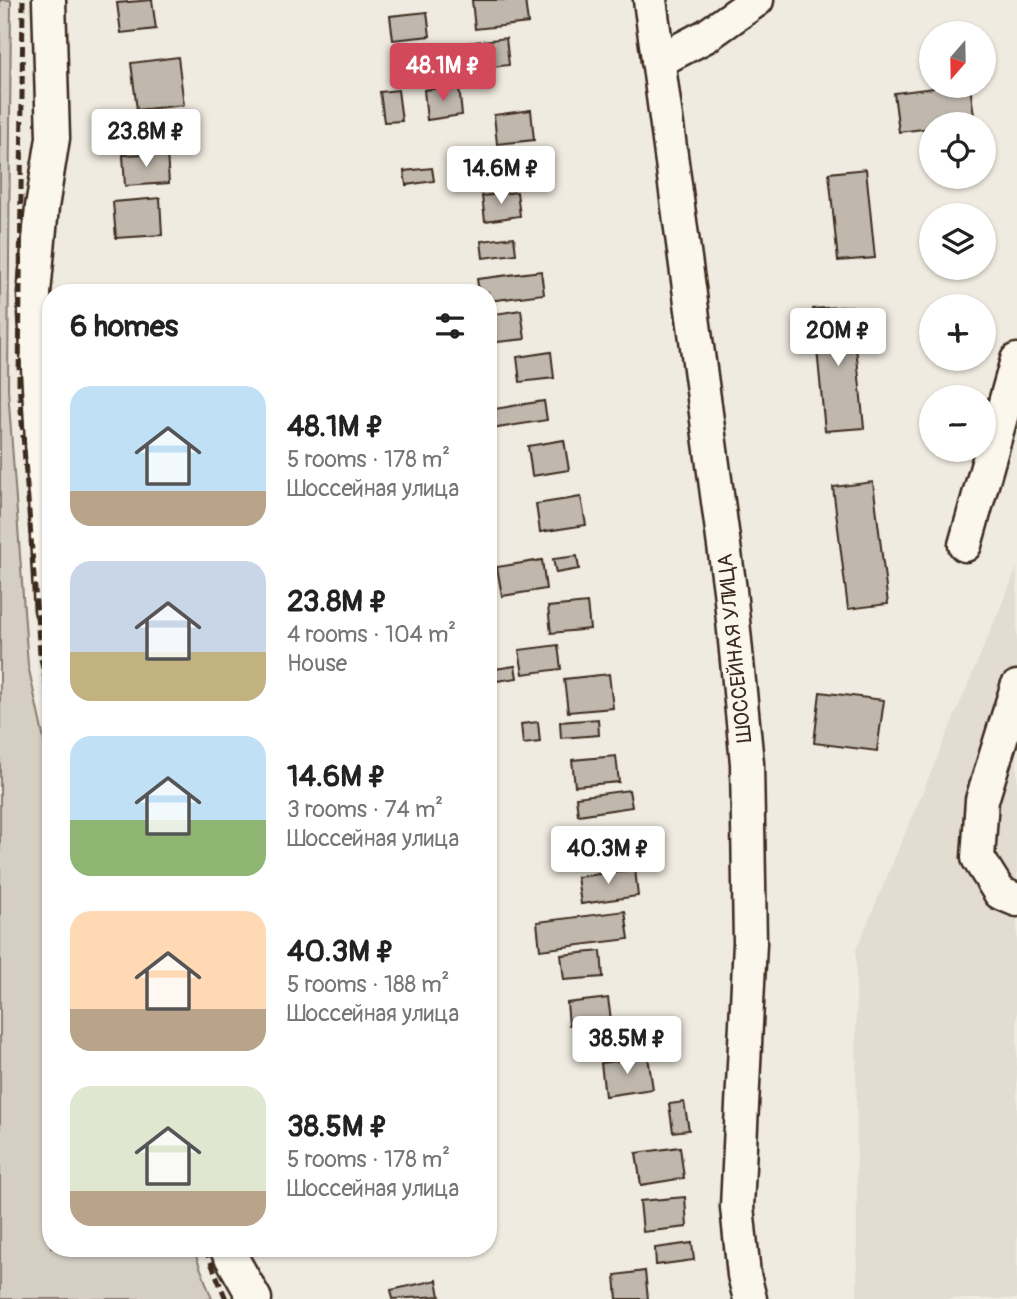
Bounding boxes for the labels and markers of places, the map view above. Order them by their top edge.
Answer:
pin: 48.1M ₽ [378,43,508,103]
pin: 23.8M ₽ [81,110,211,169]
pin: 14.6M ₽ [436,146,566,206]
pin: 20M ₽ [789,308,887,368]
pin: 40.3M ₽ [543,826,673,886]
pin: 38.5M ₽ [562,1016,692,1076]

